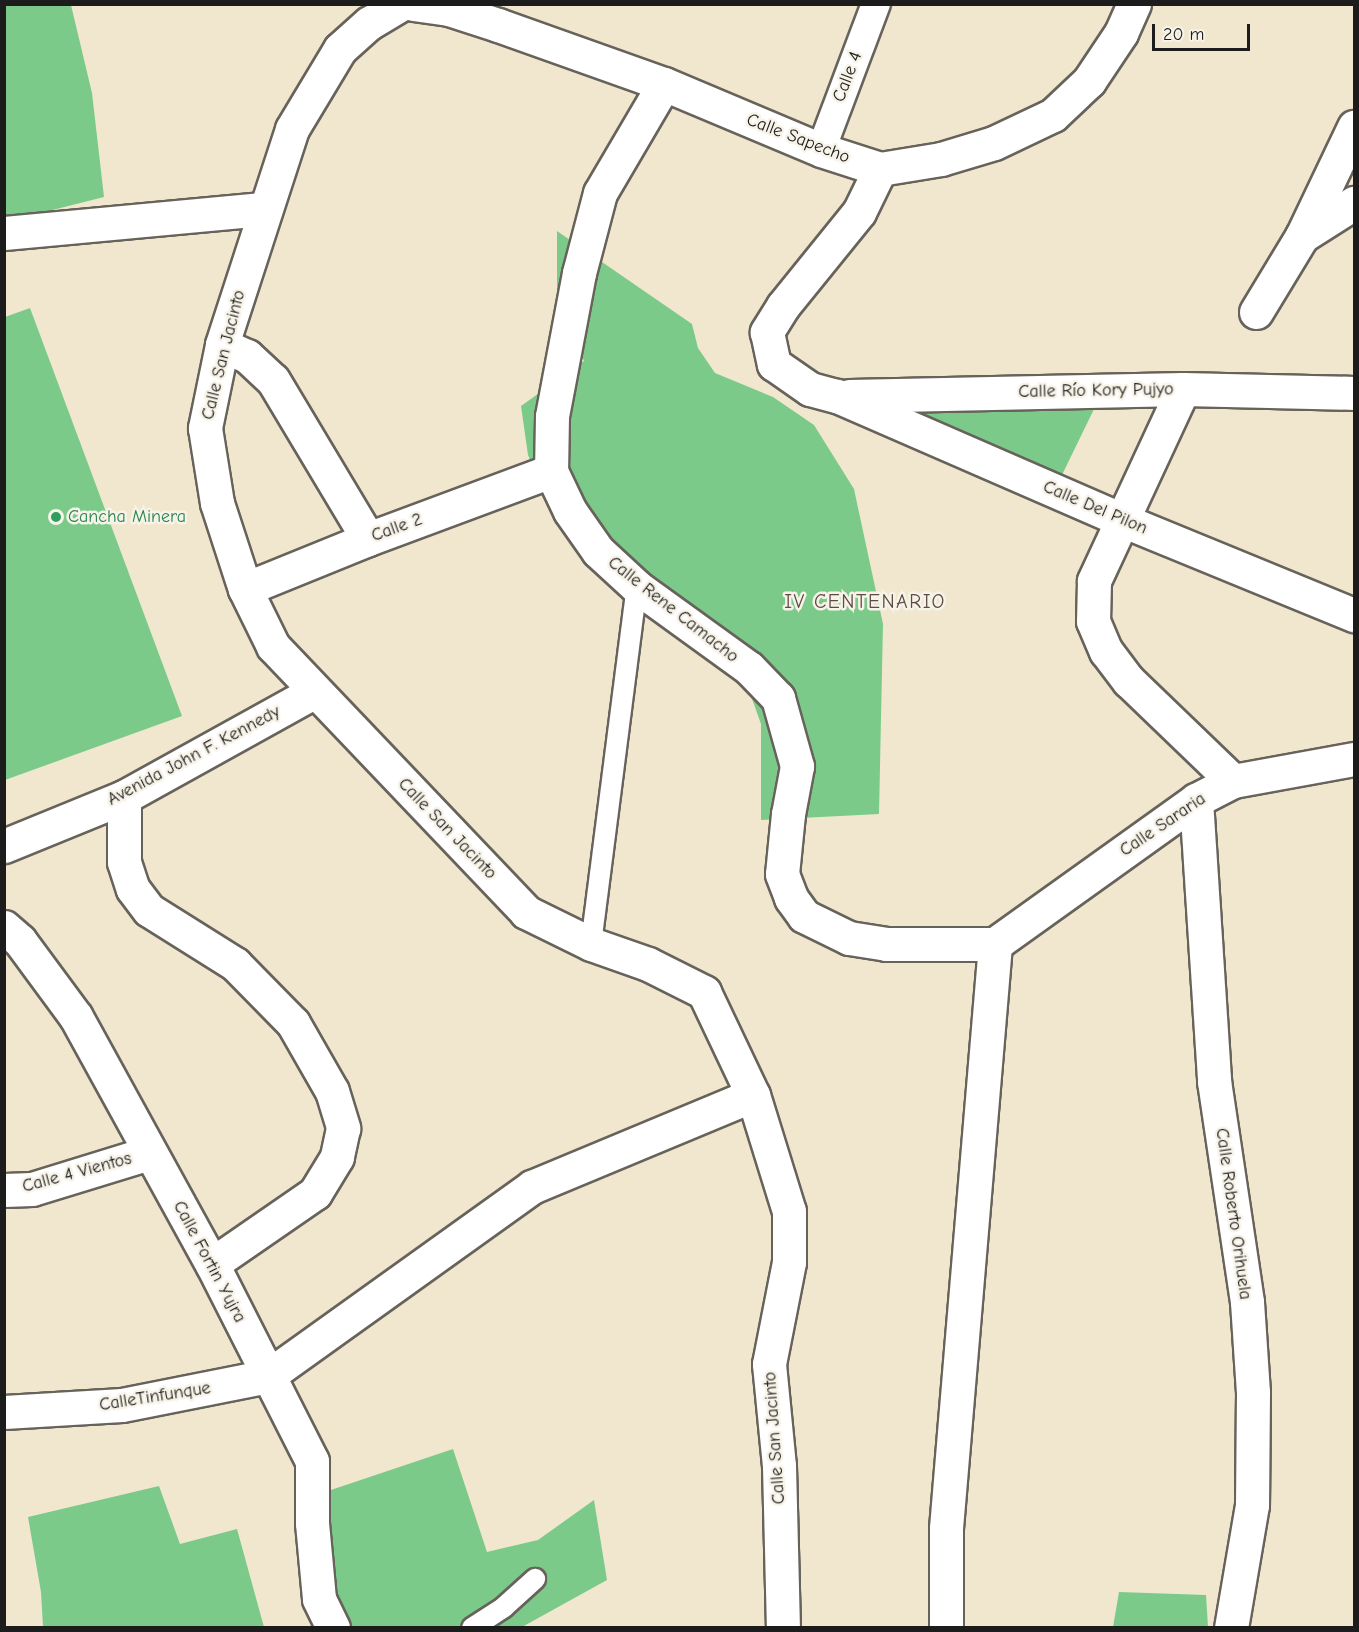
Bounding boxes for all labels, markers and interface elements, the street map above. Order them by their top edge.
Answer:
scale bar [1155,12,1252,50]
text: 20 m [1163,24,1204,45]
street label: Calle 4 [829,49,867,105]
street label: Calle Sapecho [743,109,853,169]
street label: Calle San Jacinto [197,288,251,422]
street label: Calle Río Kory Pujyo [1018,379,1174,403]
street label: Calle Del Pilon [1040,476,1150,540]
place label: Cancha Minera [68,506,186,528]
street label: Calle 2 [369,509,425,547]
marker: Cancha Minera [49,510,63,524]
street label: Calle Rene Camacho [603,552,743,668]
district label: IV CENTENARIO [784,589,946,613]
street label: Avenida John F. Kennedy [104,701,284,811]
street label: Calle San Jacinto [393,774,501,884]
street label: Calle Sararia [1116,788,1210,862]
street label: Calle Roberto Orihuela [1210,1127,1256,1301]
street label: Calle 4 Vientos [20,1148,134,1198]
street label: Calle Fortin Yujra [168,1197,250,1327]
street label: Calle San Jacinto [760,1371,790,1505]
street label: CalleTinfunque [98,1378,212,1416]

